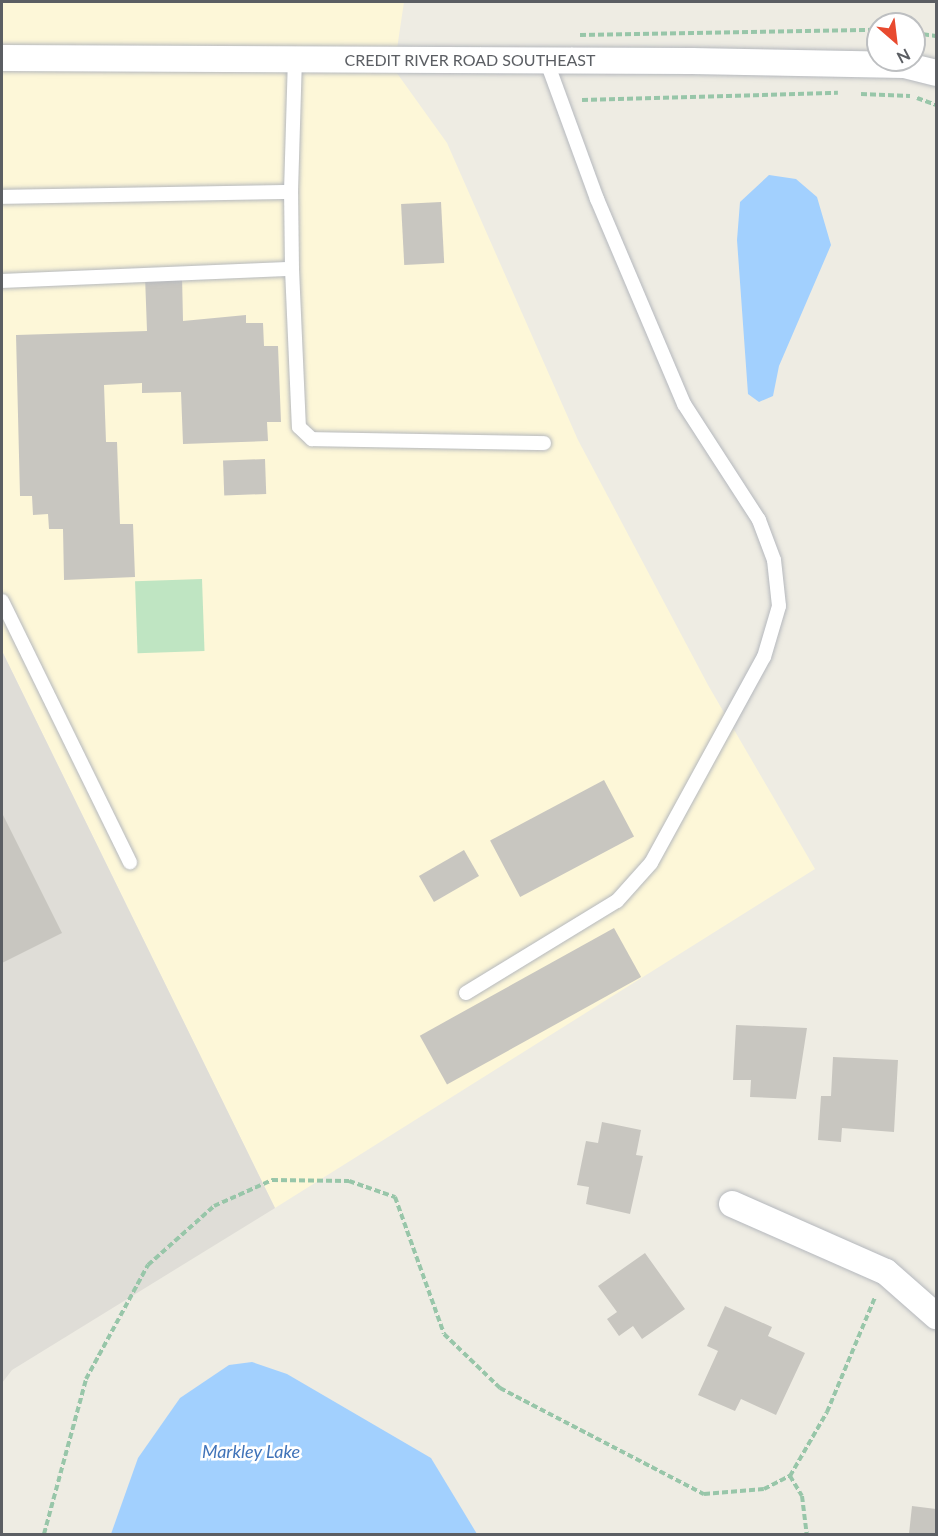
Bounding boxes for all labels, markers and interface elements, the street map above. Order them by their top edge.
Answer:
north arrow [866,12,926,72]
text: N [894,45,914,68]
street label: CREDIT RIVER ROAD SOUTHEAST [344,50,596,70]
water label: Markley Lake [202,1440,300,1462]

